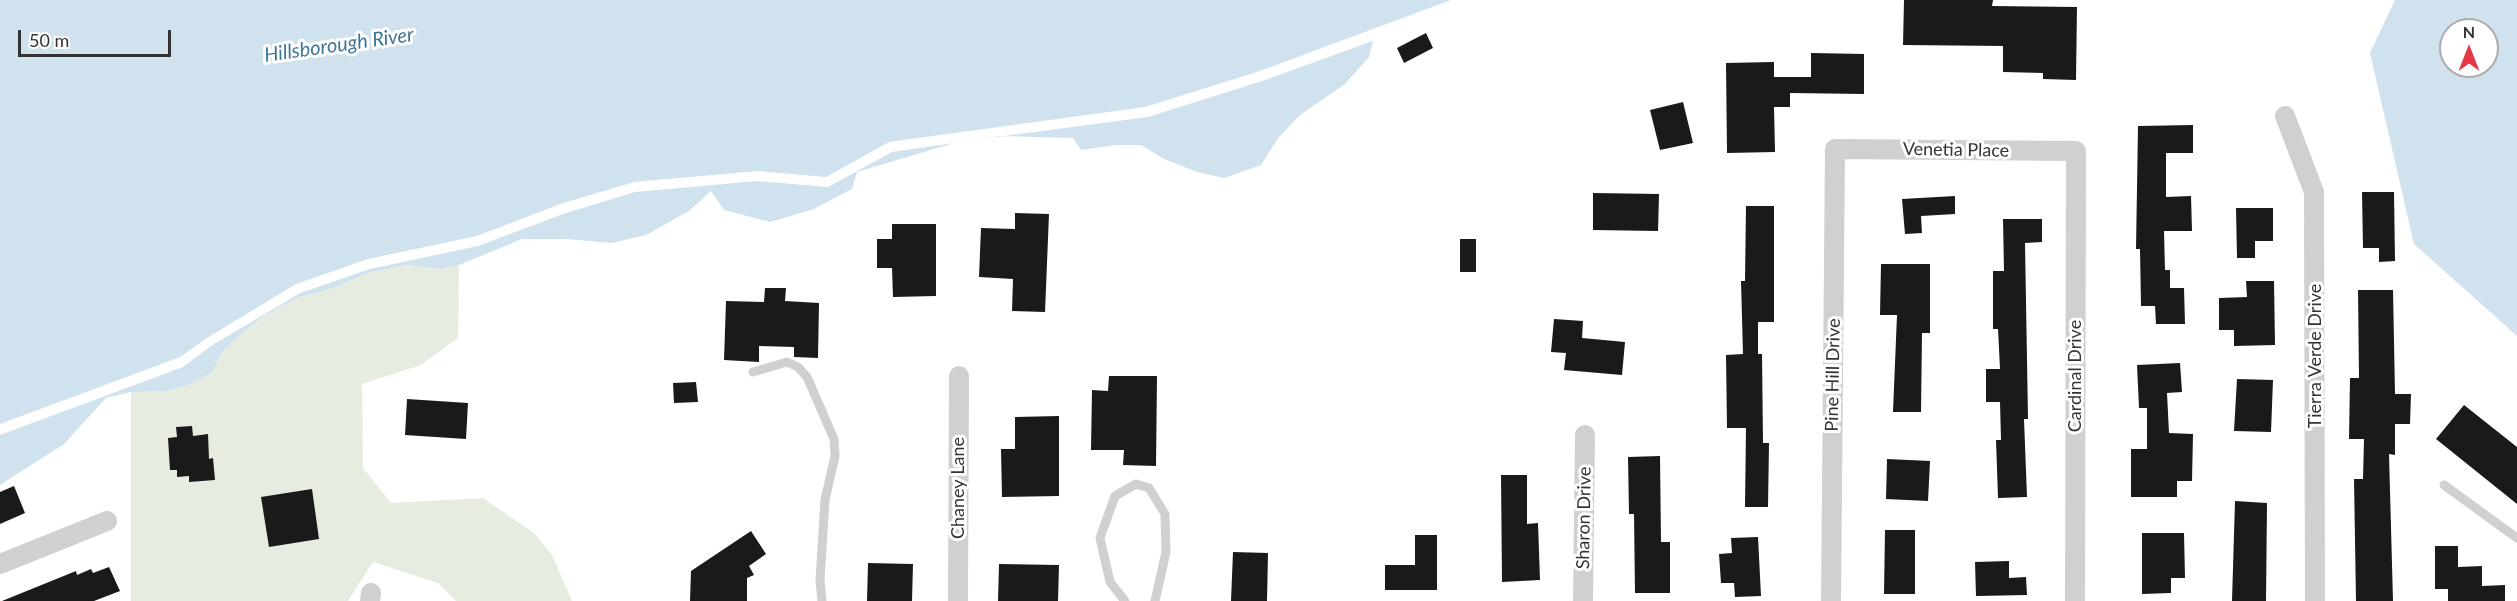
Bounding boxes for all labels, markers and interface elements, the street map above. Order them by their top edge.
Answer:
scale bar [21,18,174,56]
north arrow [2439,18,2499,78]
text: N [2463,22,2475,41]
water label: Hillsborough River [263,23,415,67]
text: 50 m [29,29,69,51]
street label: Venetia Place [1903,138,2009,162]
street label: Tierra Verde Drive [2304,284,2326,428]
street label: Pine Hill Drive [1821,318,1845,432]
street label: Cardinal Drive [2064,320,2086,432]
street label: Chaney Lane [947,437,969,539]
street label: Sharon Drive [1572,467,1596,569]

